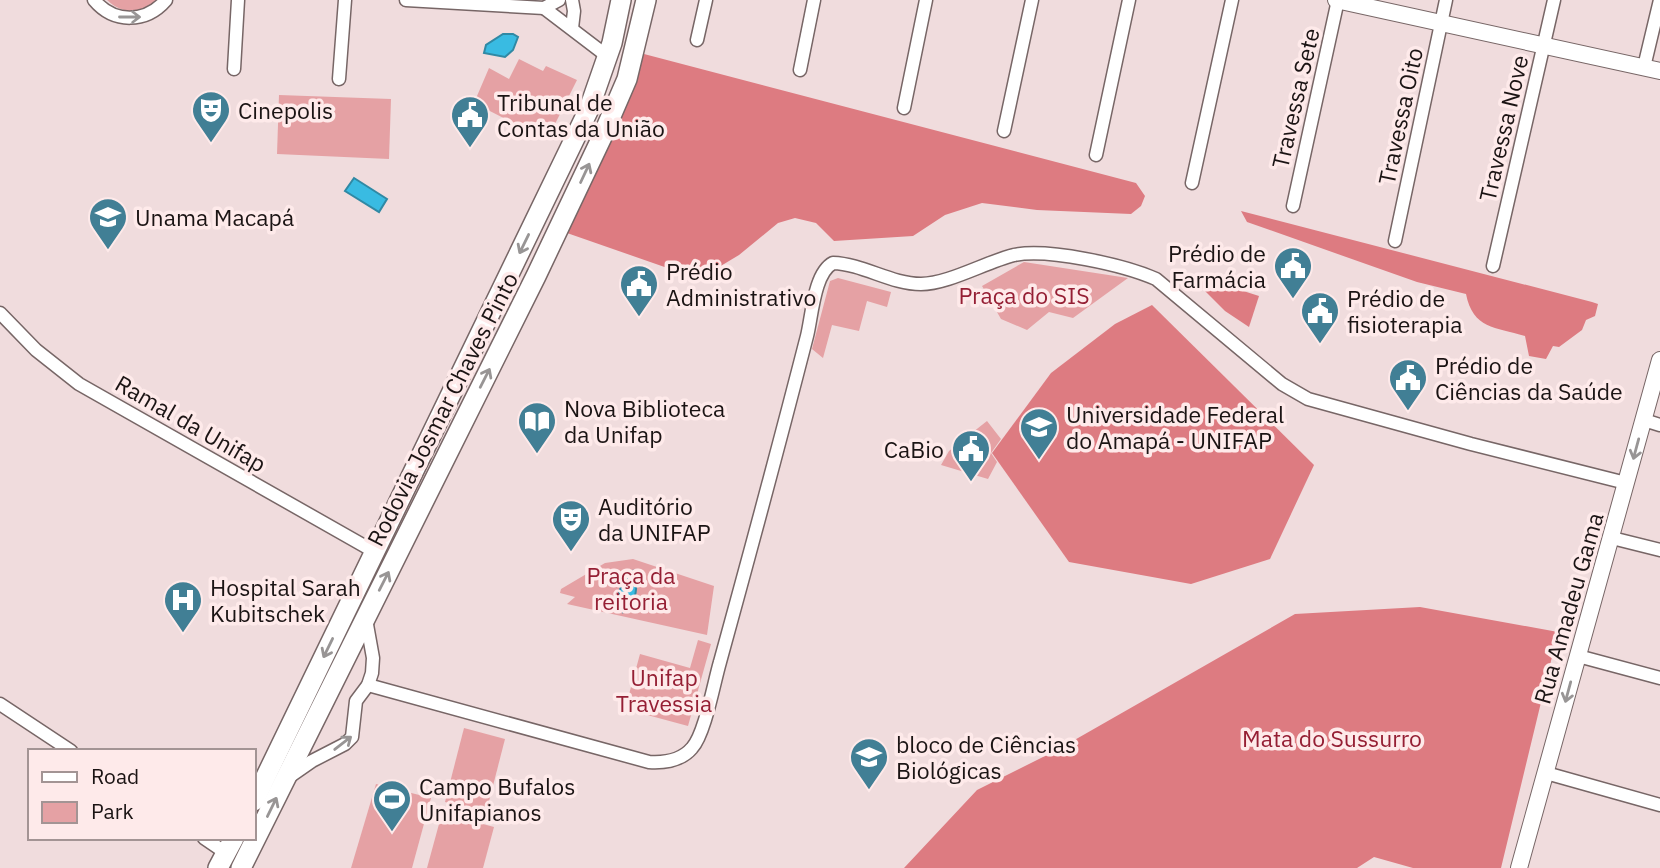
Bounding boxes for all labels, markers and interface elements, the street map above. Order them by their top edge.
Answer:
one-way arrow [118,10,141,24]
street label: Travessa Sete [1264,25,1326,171]
street label: Travessa Oito [1371,45,1429,187]
street label: Travessa Nove [1472,52,1534,204]
place label: Tribunal de Contas da União [497,87,665,143]
theatre icon: Cinepolis [190,89,232,144]
public building icon: Tribunal de Contas da União [449,94,491,149]
place label: Cinepolis [238,95,333,125]
one-way arrow [579,163,592,184]
school or university icon: Unama Macapá [87,196,129,251]
place label: Unama Macapá [135,202,294,232]
one-way arrow [516,234,529,255]
place label: Prédio de Farmácia [1168,238,1266,294]
public building icon: Prédio de Farmácia [1272,245,1314,300]
place label: Prédio Administrativo [666,256,816,312]
public building icon: Prédio Administrativo [618,263,660,318]
street label: Rodovia Josmar Chaves Pinto [360,267,524,551]
park label: Praça do SIS [958,280,1090,310]
place label: Prédio de fisioterapia [1347,283,1462,339]
public building icon: Prédio de fisioterapia [1299,290,1341,345]
place label: Prédio de Ciências da Saúde [1435,350,1623,406]
public building icon: Prédio de Ciências da Saúde [1387,357,1429,412]
street label: Ramal da Unifap [110,368,272,478]
one-way arrow [479,368,493,389]
place label: Nova Biblioteca da Unifap [564,393,725,449]
place label: Universidade Federal do Amapá - UNIFAP [1066,399,1284,455]
library icon: Nova Biblioteca da Unifap [516,400,558,455]
school or university icon: Universidade Federal do Amapá - UNIFAP [1018,406,1060,461]
public building icon: CaBio [950,428,992,483]
place label: CaBio [884,434,944,464]
one-way arrow [1628,438,1641,460]
place label: Auditório da UNIFAP [598,491,711,547]
theatre icon: Auditório da UNIFAP [550,498,592,553]
street label: Rua Amadeu Gama [1526,509,1610,707]
park label: Praça da reitoria [586,560,676,616]
one-way arrow [377,571,391,592]
place label: Hospital Sarah Kubitschek [210,572,361,628]
hospital icon: Hospital Sarah Kubitschek [162,579,204,634]
one-way arrow [321,637,334,658]
park label: Unifap Travessia [616,662,712,718]
one-way arrow [1561,680,1574,703]
park label: Mata do Sussurro [1242,723,1422,753]
place label: bloco de Ciências Biológicas [896,729,1076,785]
one-way arrow [333,736,352,750]
school or university icon: bloco de Ciências Biológicas [848,736,890,791]
legend [28,749,256,840]
text: Road [91,762,139,790]
place label: Campo Bufalos Unifapianos [419,771,575,827]
sports icon: Campo Bufalos Unifapianos [371,778,413,833]
text: Park [91,797,134,825]
one-way arrow [265,797,279,818]

